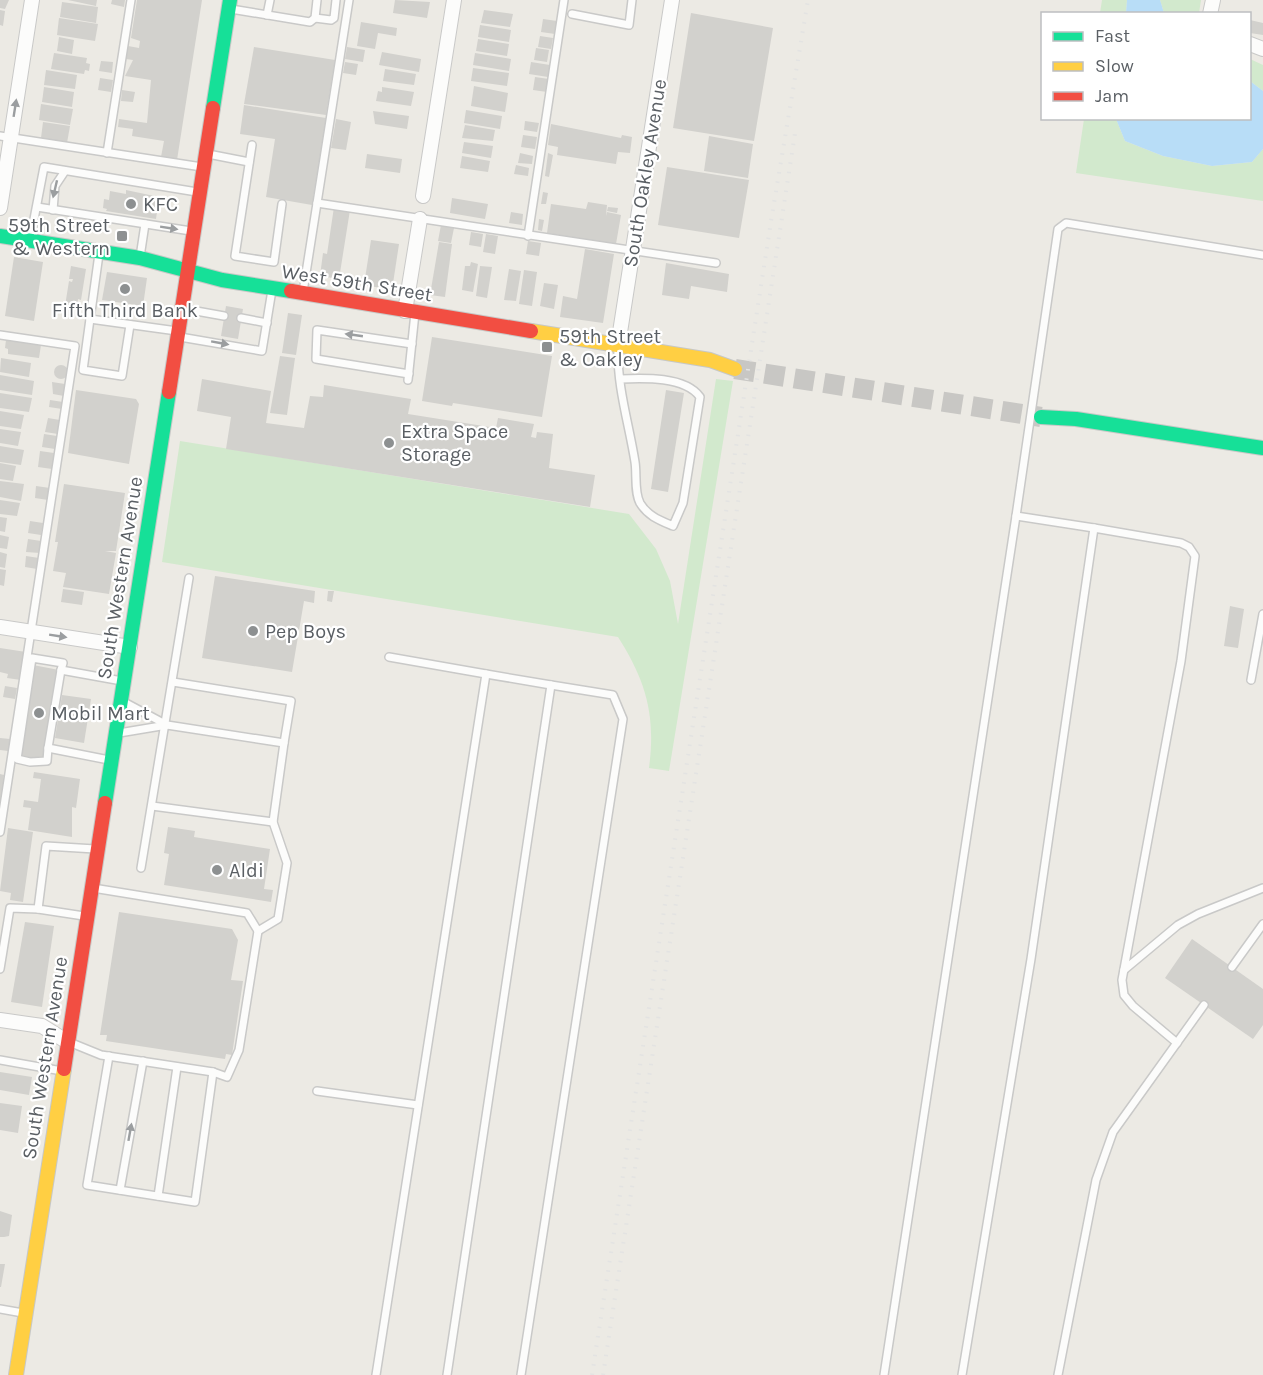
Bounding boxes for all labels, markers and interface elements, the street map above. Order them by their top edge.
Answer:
legend [1041,12,1251,120]
text: Fast [1095,25,1130,47]
text: Slow [1095,55,1134,77]
street label: South Oakley Avenue [619,77,671,269]
text: Jam [1095,85,1129,107]
one-way arrow [11,99,20,118]
one-way arrow [50,179,59,198]
place label: KFC [143,193,178,216]
marker: KFC [124,197,138,211]
place label: 59th Street & Western [8,214,110,260]
one-way arrow [160,223,179,232]
marker: 59th Street & Western [115,229,129,243]
street label: West 59th Street [280,260,435,306]
marker: Fifth Third Bank [118,282,132,296]
place label: Fifth Third Bank [52,299,198,322]
place label: 59th Street & Oakley [559,325,662,371]
one-way arrow [344,331,363,340]
one-way arrow [210,339,229,348]
marker: 59th Street & Oakley [540,340,554,354]
place label: Extra Space Storage [401,420,508,466]
marker: Extra Space Storage [382,436,396,450]
street label: South Western Avenue [93,475,147,681]
place label: Pep Boys [265,620,346,643]
marker: Pep Boys [246,624,260,638]
one-way arrow [48,632,67,641]
place label: Mobil Mart [51,702,150,725]
marker: Mobil Mart [32,706,46,720]
place label: Aldi [229,859,264,882]
marker: Aldi [210,863,224,877]
street label: South Western Avenue [18,955,72,1161]
one-way arrow [126,1122,135,1141]

